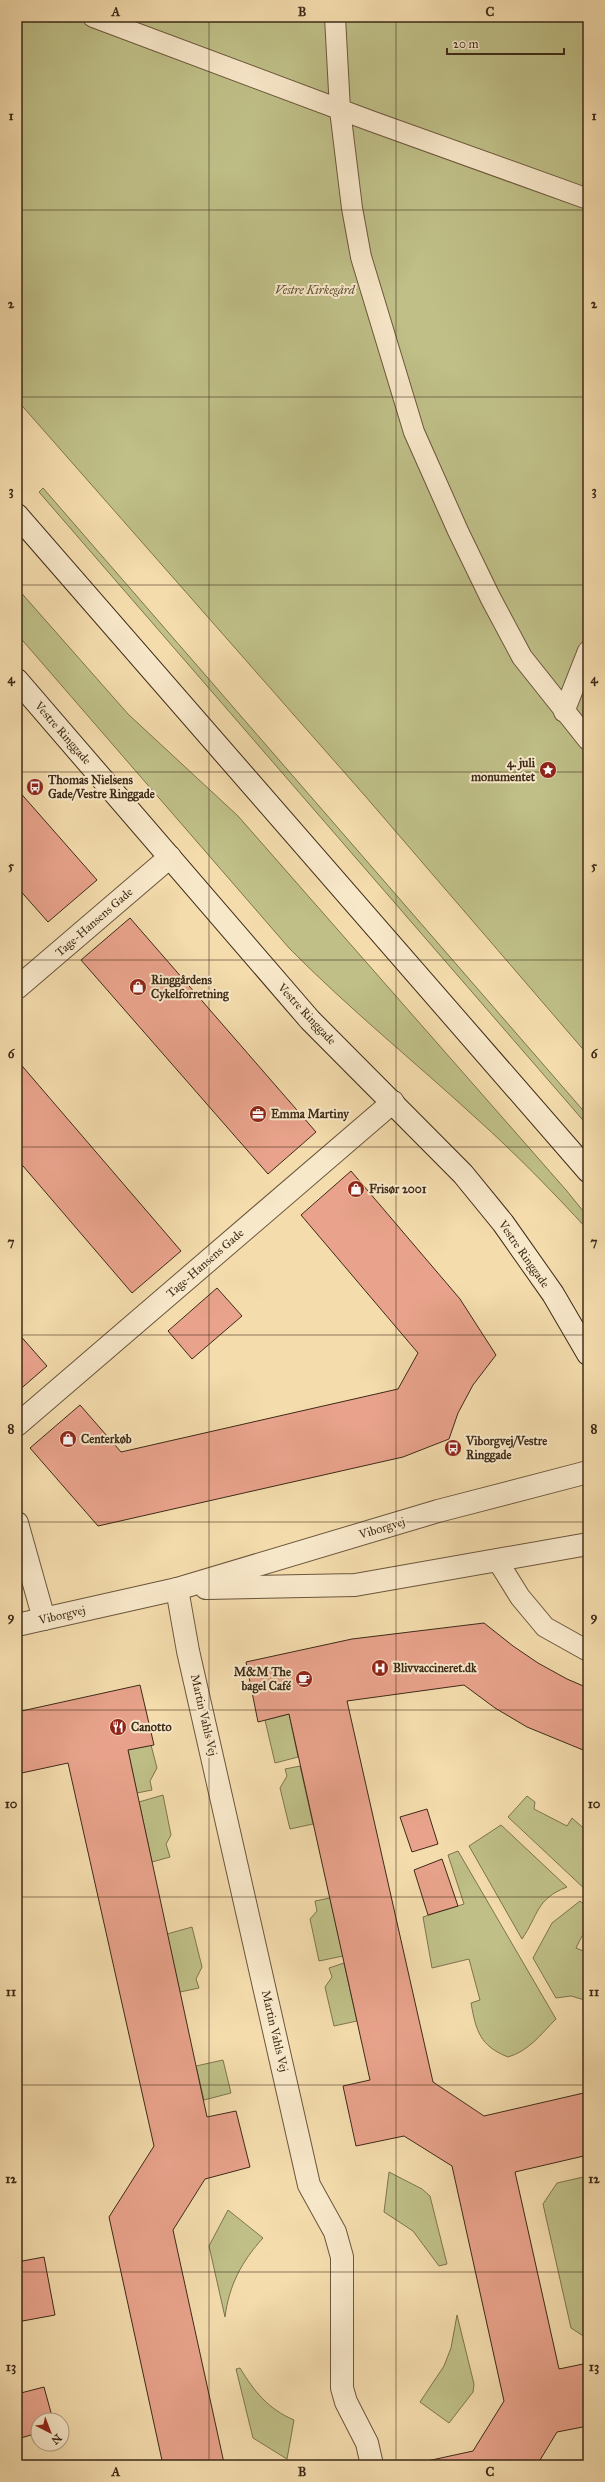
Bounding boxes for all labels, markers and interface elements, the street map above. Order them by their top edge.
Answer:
text: A [111,4,121,20]
text: B [298,4,307,20]
text: C [486,4,495,20]
scale bar [447,30,564,56]
text: 20 m [453,37,479,51]
text: 1 [8,108,14,124]
text: 1 [591,108,597,124]
park label: Vestre Kirkegård [275,283,356,297]
text: 2 [8,296,15,312]
text: 2 [591,296,598,312]
text: 3 [8,483,14,499]
text: 3 [591,483,597,499]
text: 4 [7,671,15,687]
text: 4 [590,671,598,687]
street label: Vestre Ringgade [31,698,94,768]
place label: 4. juli monumentet [470,756,536,784]
place icon: 4. juli monumentet [538,760,558,780]
place label: Thomas Nielsens Gade/Vestre Ringgade [47,773,155,802]
bus stop icon: Thomas Nielsens Gade/Vestre Ringgade [25,777,45,797]
text: 5 [8,858,15,874]
text: 5 [591,858,598,874]
street label: Tage-Hansens Gade [53,885,136,960]
place label: Ringgårdens Cykelforretning [151,973,229,1002]
shop icon: Ringgårdens Cykelforretning [128,977,148,997]
street label: Vestre Ringgade [274,980,339,1048]
text: 6 [8,1046,16,1062]
text: 6 [591,1046,599,1062]
office icon: Emma Martiny [248,1104,268,1124]
place label: Emma Martiny [271,1107,350,1122]
shop icon: Frisør 2001 [346,1179,366,1199]
place label: Frisør 2001 [369,1182,427,1196]
street label: Vestre Ringgade [494,1217,552,1291]
street label: Tage-Hansens Gade [164,1226,247,1301]
text: 7 [8,1234,15,1250]
text: 7 [591,1234,598,1250]
text: 8 [8,1421,15,1437]
text: 8 [591,1421,598,1437]
shop icon: Centerkøb [58,1429,78,1449]
place label: Centerkøb [81,1432,132,1446]
place label: Viborgvej/Vestre Ringgade [465,1434,547,1463]
bus stop icon: Viborgvej/Vestre Ringgade [443,1438,463,1458]
street label: Viborgvej [356,1514,407,1543]
street label: Viborgvej [36,1603,87,1628]
text: 9 [8,1609,15,1625]
text: 9 [591,1609,598,1625]
hospital icon: Blivvaccineret.dk [370,1658,390,1678]
place label: Blivvaccineret.dk [393,1661,477,1675]
place label: M&M The bagel Café [234,1665,292,1694]
cafe icon: M&M The bagel Café [294,1669,314,1689]
street label: Martin Vahls Vej [188,1673,220,1757]
restaurant icon: Canotto [108,1717,128,1737]
place label: Canotto [131,1720,172,1734]
text: 10 [5,1796,18,1812]
text: 10 [588,1796,601,1812]
text: 11 [6,1984,16,2000]
text: 11 [589,1984,599,2000]
street label: Martin Vahls Vej [259,1989,291,2073]
text: 12 [5,2171,17,2187]
text: 12 [588,2171,600,2187]
text: 13 [6,2359,16,2375]
text: 13 [589,2359,599,2375]
north arrow [30,2412,70,2452]
text: N [48,2431,64,2447]
text: A [111,2464,121,2480]
text: B [298,2464,307,2480]
text: C [486,2464,495,2480]

